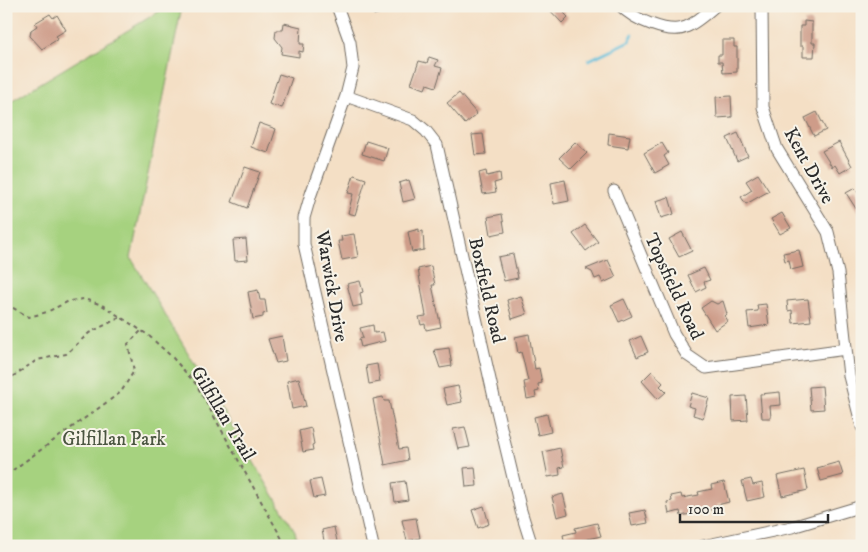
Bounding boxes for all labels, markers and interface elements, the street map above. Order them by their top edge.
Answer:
street label: Kent Drive [778,124,839,208]
street label: Warwick Drive [310,228,353,344]
street label: Topsfield Road [639,230,709,344]
street label: Boxfield Road [463,235,510,346]
street label: Gilfillan Trail [185,362,260,465]
park label: Gilfillan Park [62,428,166,451]
scale bar [680,492,828,524]
text: 100 m [688,500,724,519]

